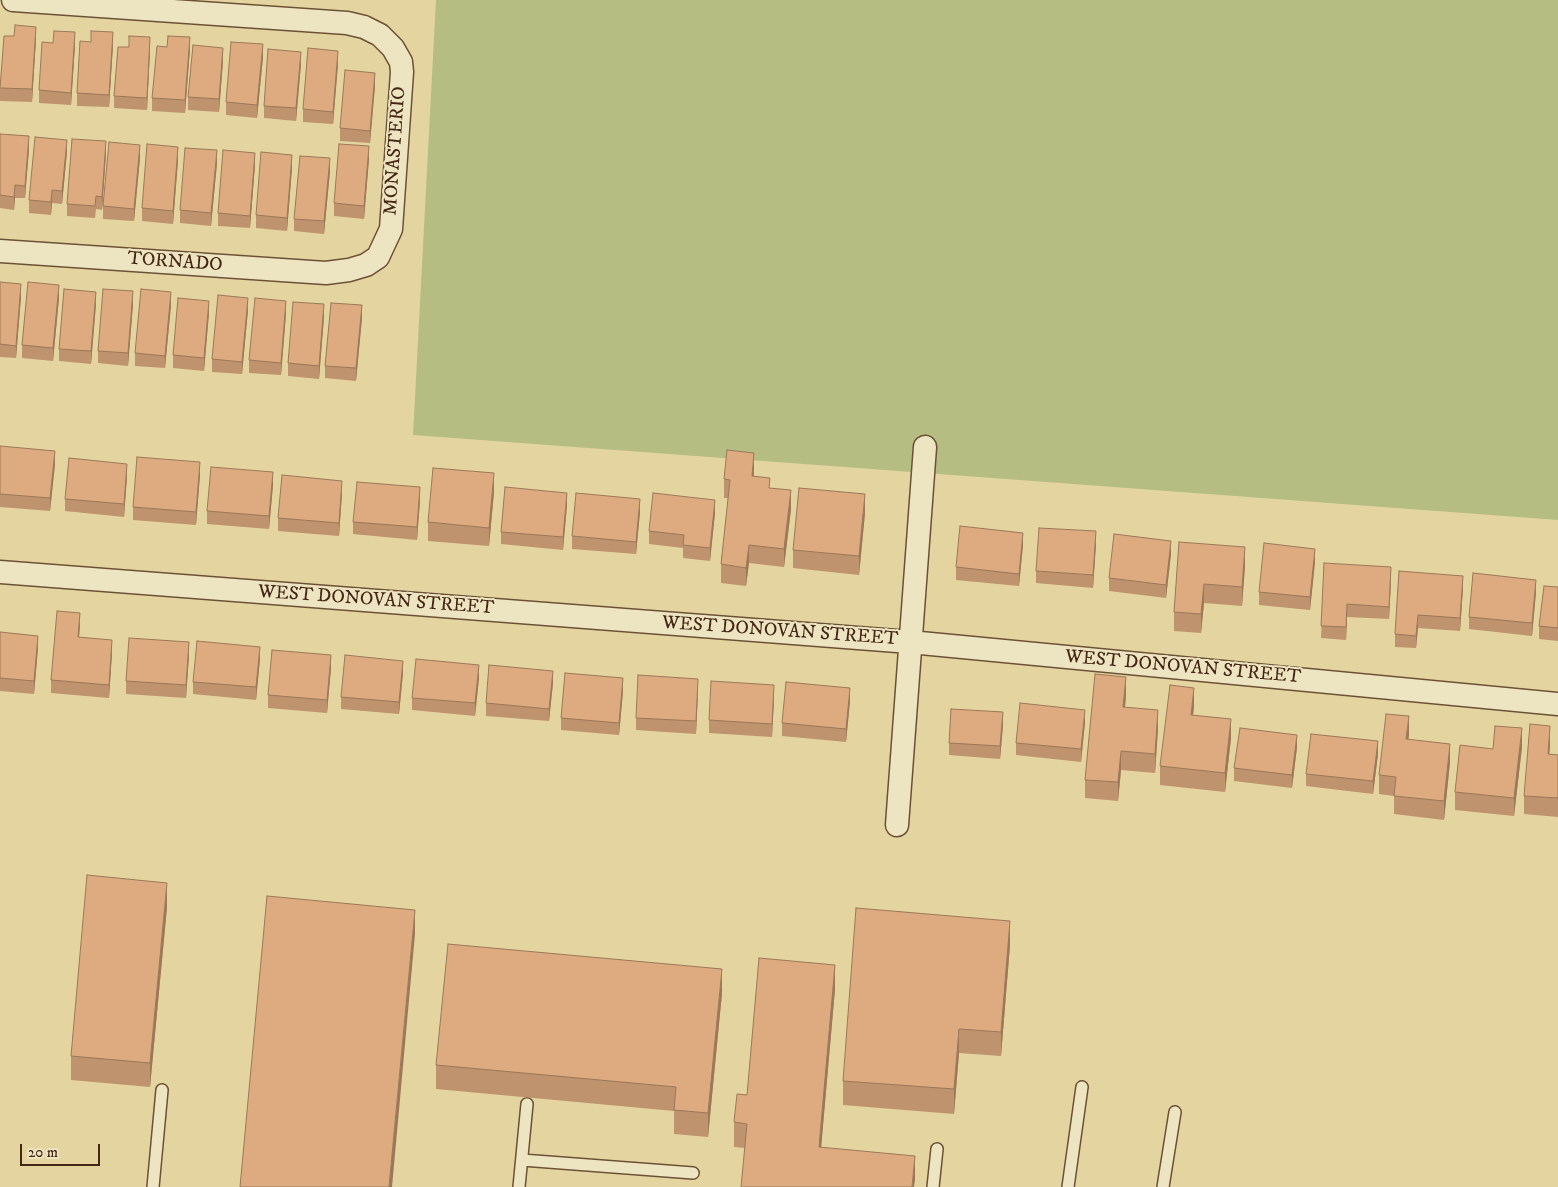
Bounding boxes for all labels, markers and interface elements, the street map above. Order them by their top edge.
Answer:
street label: MONASTERIO [380,86,412,216]
street label: TORNADO [127,248,223,278]
street label: WEST DONOVAN STREET [257,581,495,621]
street label: WEST DONOVAN STREET [661,612,899,652]
street label: WEST DONOVAN STREET [1064,646,1302,690]
scale bar [22,1134,102,1166]
text: 20 m [28,1143,58,1162]

